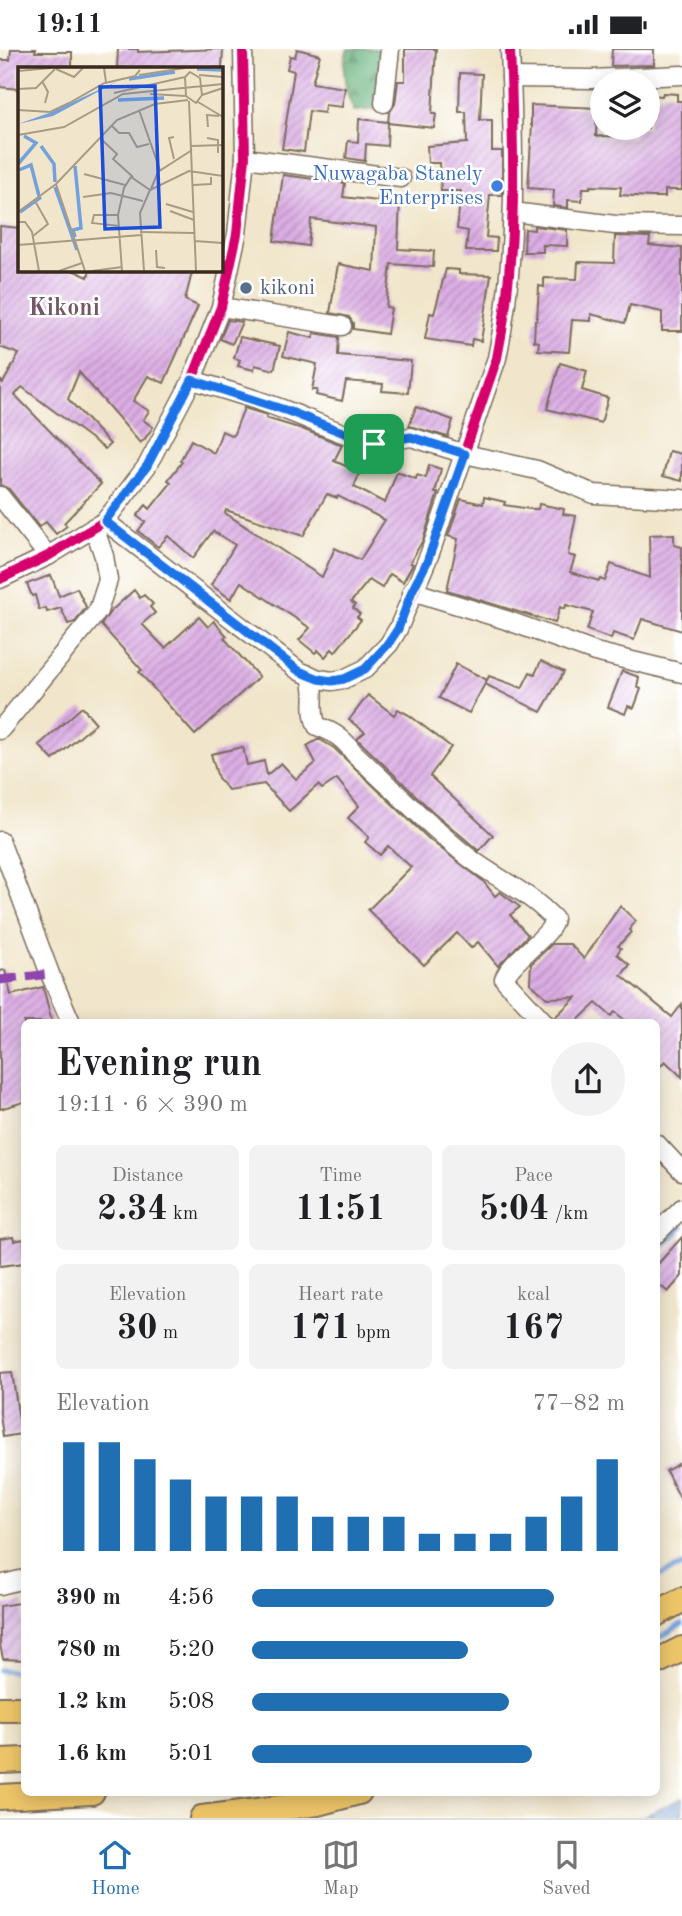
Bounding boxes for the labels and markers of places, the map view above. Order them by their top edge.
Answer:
place label: Nuwagaba Stanely Enterprises [312,164,483,209]
marker: Nuwagaba Stanely Enterprises [489,178,505,194]
place label: kikoni [260,278,315,299]
marker: kikoni [238,280,254,296]
pin [344,414,404,474]

